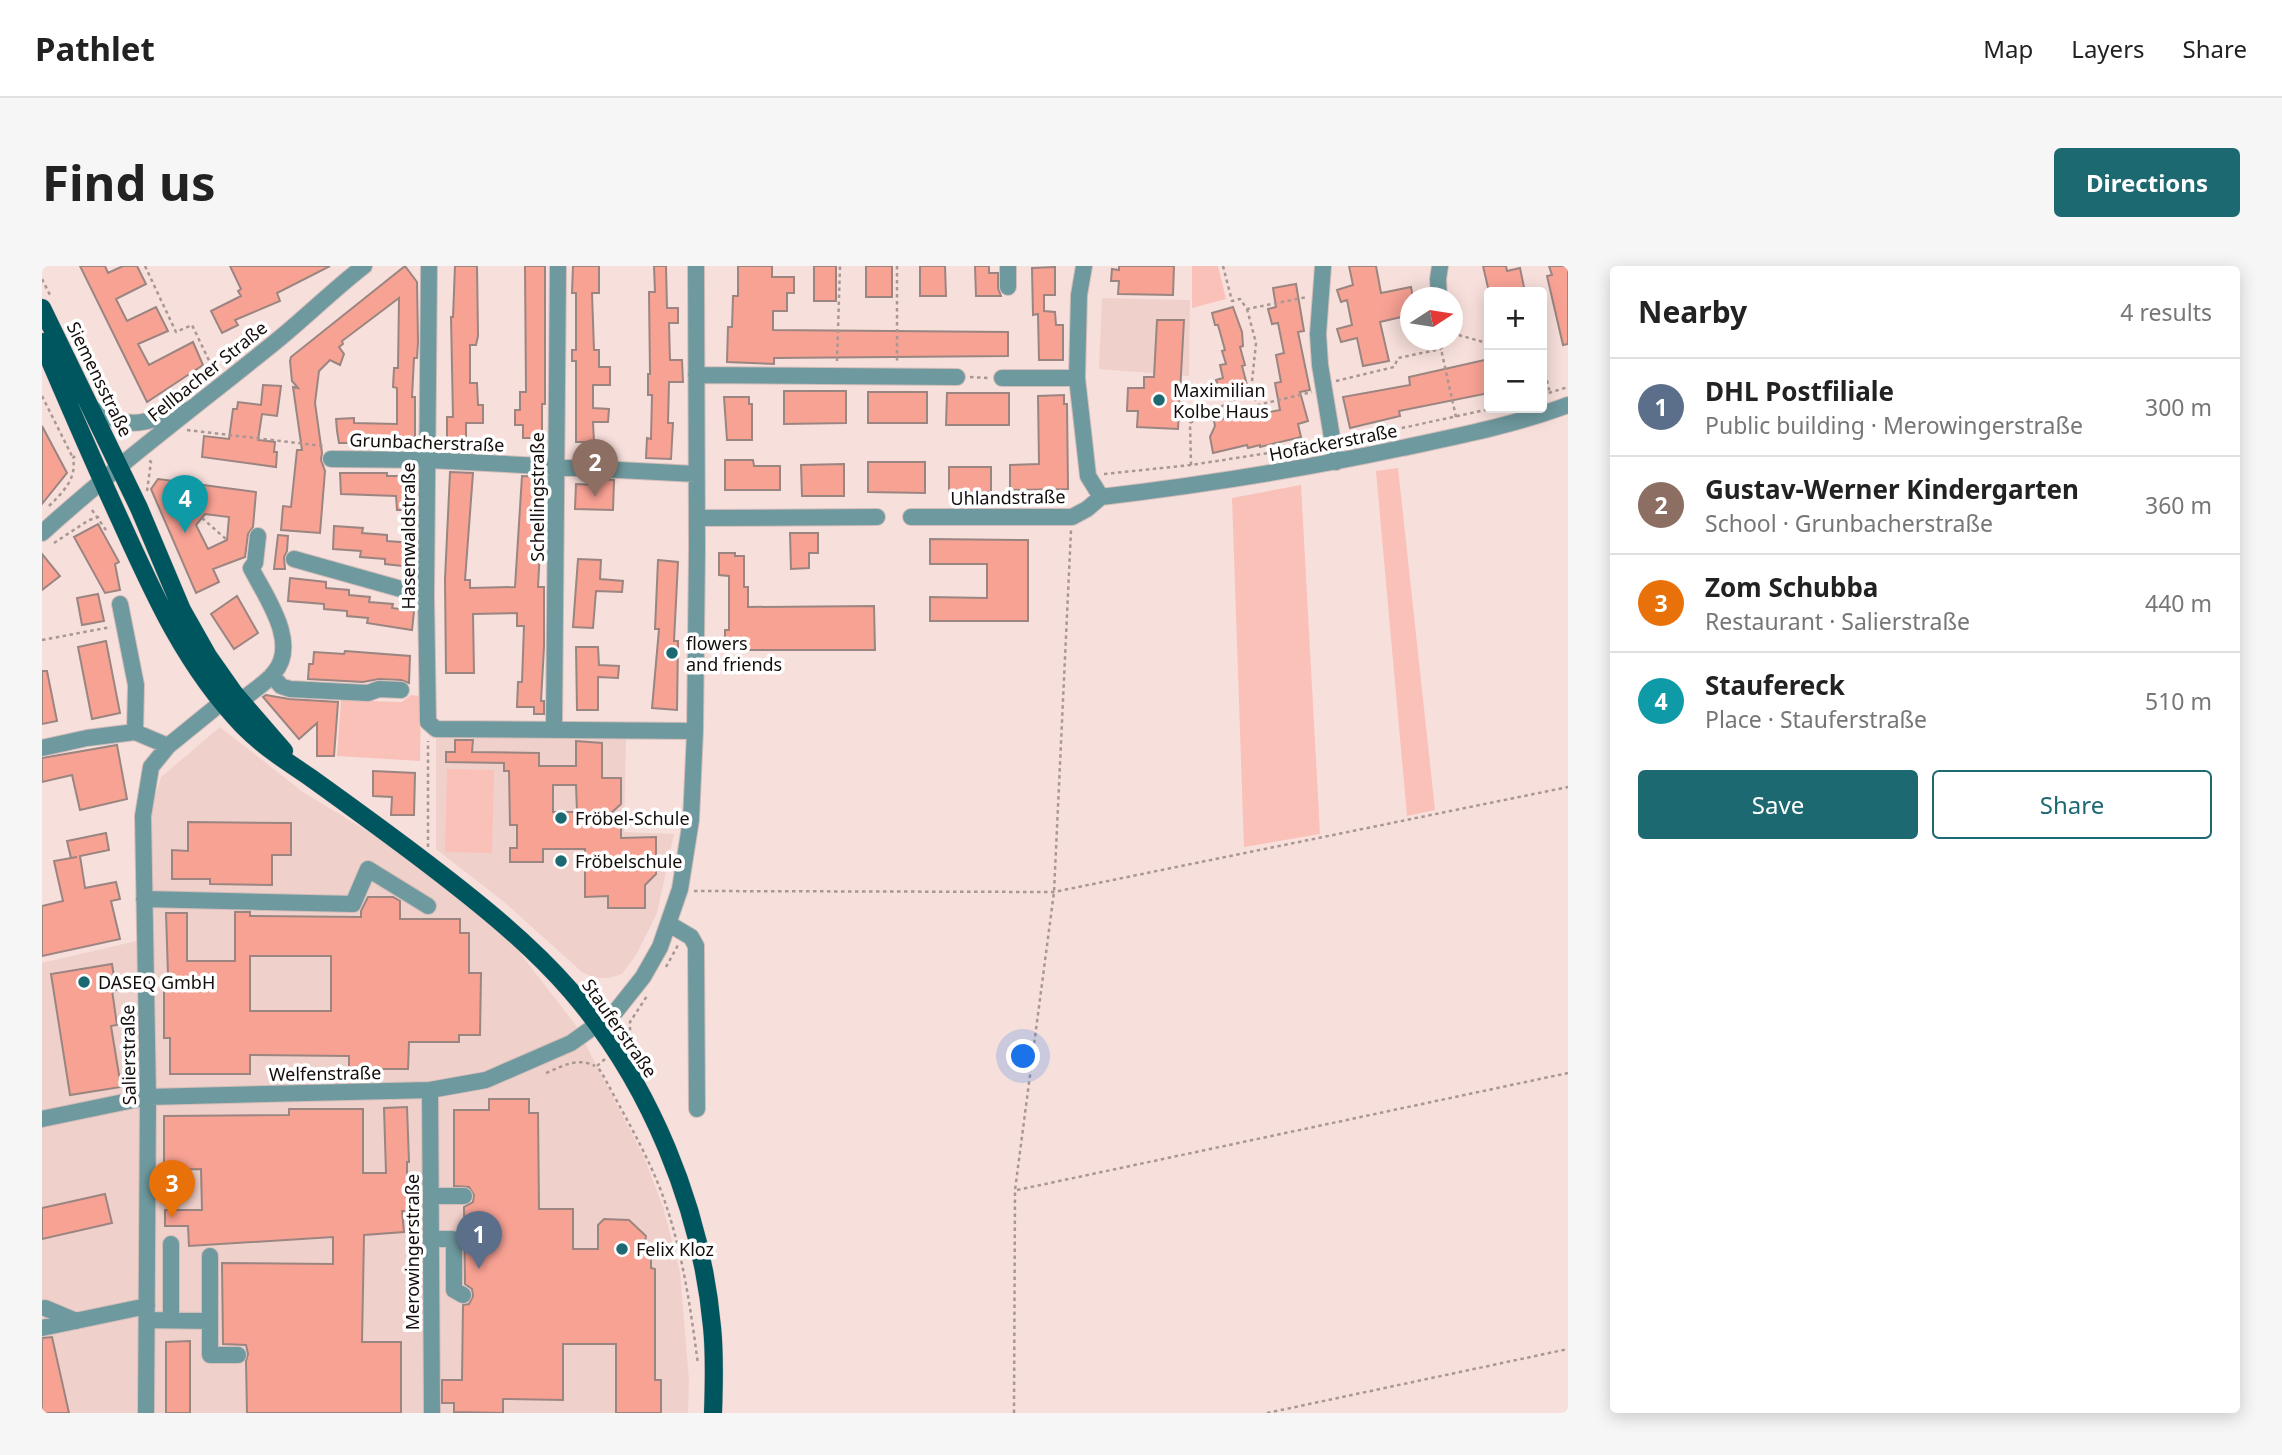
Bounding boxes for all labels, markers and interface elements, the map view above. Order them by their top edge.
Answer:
text: Pathlet [35,26,155,71]
text: Map [1983,32,2033,65]
text: Layers [2071,32,2145,65]
text: Share [2183,32,2247,65]
button: Directions [2054,148,2240,217]
text: Find us [42,149,216,215]
north arrow [1400,287,1463,350]
map controls [1484,287,1547,413]
button: + [1484,287,1547,350]
text: Nearby [1638,291,1747,332]
text: 4 results [2120,296,2212,328]
street label: Fellbacher Straße [142,315,272,427]
street label: Siemensstraße [62,317,138,441]
button: − [1484,350,1547,413]
text: DHL Postfiliale [1705,373,1894,409]
place label: Maximilian Kolbe Haus [1173,378,1269,423]
text: 1 [1654,391,1668,423]
text: 300 m [2145,391,2212,423]
marker: Maximilian Kolbe Haus [1151,392,1167,408]
text: Public building · Merowingerstraße [1705,409,2083,441]
street label: Hofäckerstraße [1267,418,1399,466]
street label: Grunbacherstraße [349,427,505,457]
street label: Schellingstraße [525,432,549,562]
pin: 2 [572,439,618,497]
street label: Hasenwaldstraße [396,462,420,610]
text: Gustav-Werner Kindergarten [1705,471,2079,507]
pin: 4 [162,475,208,533]
street label: Uhlandstraße [950,484,1066,510]
text: 2 [1654,489,1668,521]
text: 360 m [2145,489,2212,521]
text: School · Grunbacherstraße [1705,507,1993,539]
text: Zom Schubba [1705,569,1878,605]
text: 3 [1654,587,1668,619]
text: 440 m [2145,587,2212,619]
text: Restaurant · Salierstraße [1705,605,1970,637]
place label: flowers and friends [686,631,782,676]
marker: flowers and friends [664,645,680,661]
text: Staufereck [1705,667,1845,703]
text: 4 [1654,685,1668,717]
text: 510 m [2145,685,2212,717]
text: Place · Stauferstraße [1705,703,1927,735]
button: Save [1638,770,1918,839]
button: Share [1932,770,2212,839]
place label: Fröbel-Schule [575,806,690,830]
marker: Fröbel-Schule [553,810,569,826]
place label: Fröbelschule [575,849,682,873]
marker: Fröbelschule [553,853,569,869]
place label: DASEQ GmbH [98,970,215,994]
marker: DASEQ GmbH [76,974,92,990]
street label: Stauferstraße [577,974,663,1082]
street label: Salierstraße [115,1004,141,1106]
your location [1006,1039,1040,1073]
street label: Welfenstraße [269,1060,381,1086]
pin: 3 [149,1160,195,1218]
street label: Merowingerstraße [400,1174,424,1330]
pin: 1 [456,1211,502,1269]
place label: Felix Kloz [636,1237,714,1261]
marker: Felix Kloz [614,1241,630,1257]

